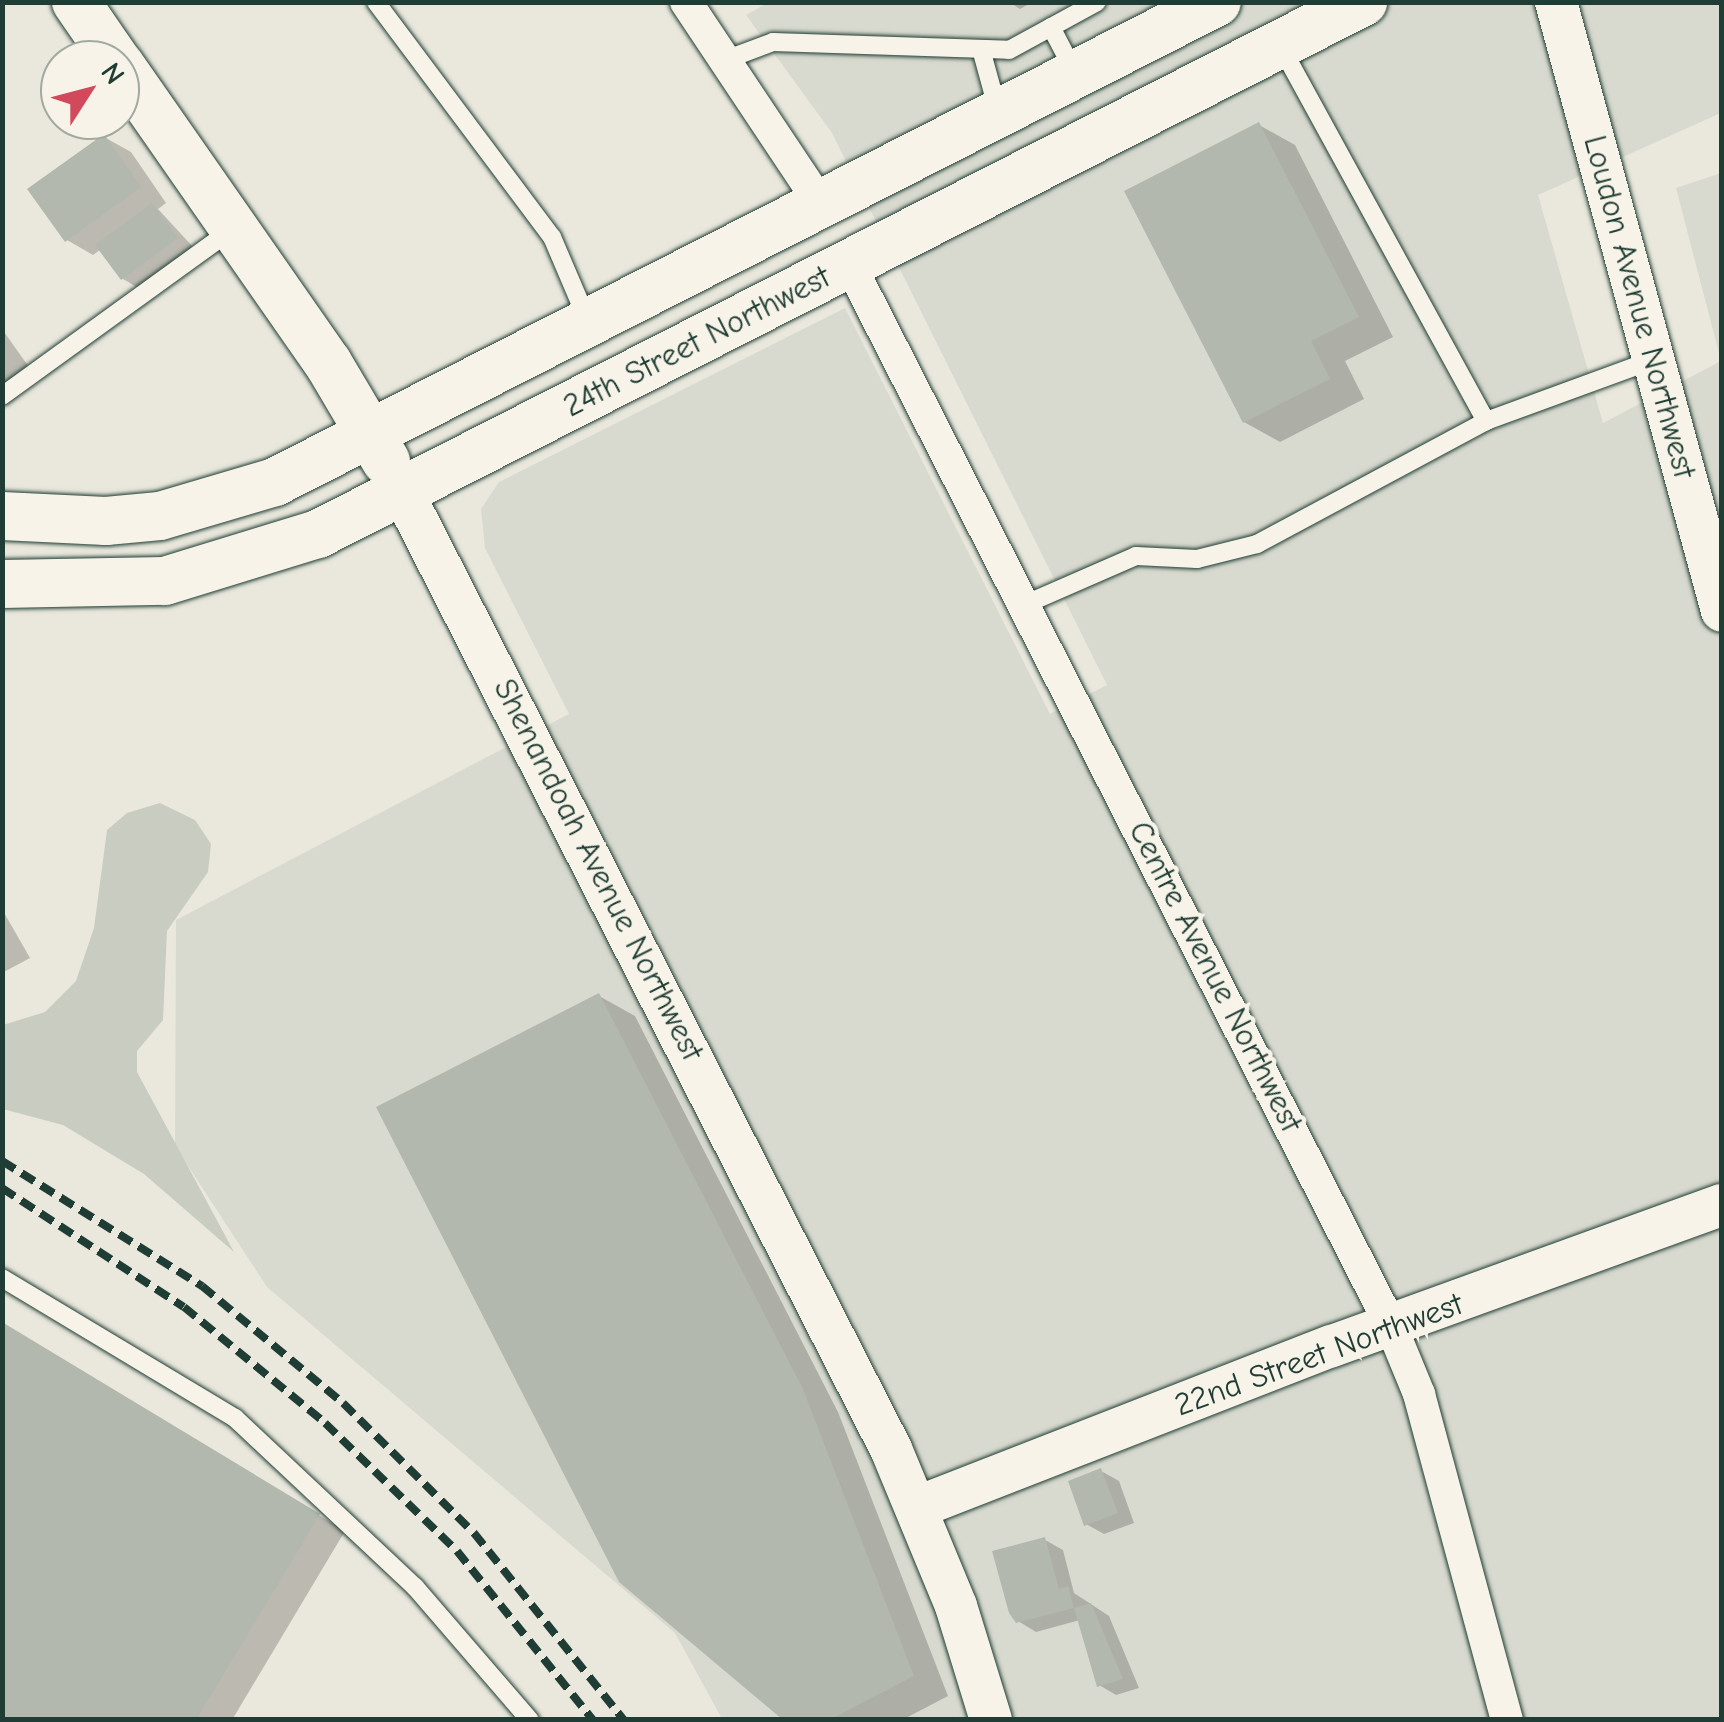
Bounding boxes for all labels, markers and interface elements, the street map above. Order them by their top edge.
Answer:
north arrow [40,40,140,140]
text: N [94,57,131,90]
street label: Loudon Avenue Northwest [1575,131,1703,483]
street label: 24th Street Northwest [557,258,837,426]
street label: Shenandoah Avenue Northwest [485,673,711,1067]
street label: Centre Avenue Northwest [1120,815,1310,1139]
street label: 22nd Street Northwest [1170,1285,1468,1425]

